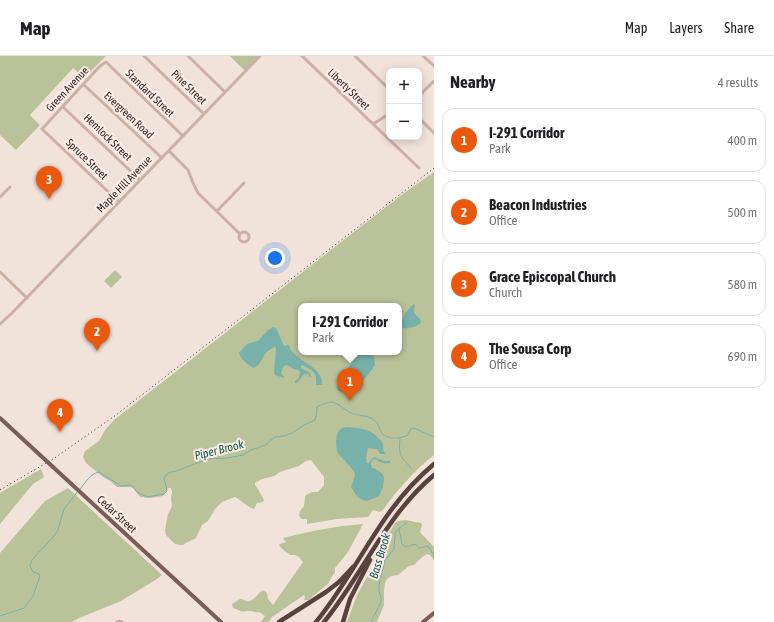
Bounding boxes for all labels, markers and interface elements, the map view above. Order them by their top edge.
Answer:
text: Map [20,17,51,39]
text: Map [625,20,647,36]
text: Layers [669,20,702,36]
text: Share [724,20,754,36]
street label: Green Avenue [43,64,91,114]
street label: Liberty Street [326,66,372,112]
street label: Standard Street [123,67,177,119]
street label: Pine Street [169,68,209,106]
map controls [386,68,422,140]
button: + [386,68,422,104]
text: Nearby [450,72,496,92]
text: 4 results [718,75,758,90]
street label: Evergreen Road [102,89,156,141]
button: − [386,104,422,140]
street label: Hemlock Street [82,111,134,163]
text: I-291 Corridor [489,124,564,141]
text: 1 [461,133,467,148]
text: 400 m [728,133,757,148]
street label: Spruce Street [64,136,110,182]
text: Park [489,141,511,156]
street label: Maple Hill Avenue [94,153,154,215]
pin: 3 [36,166,62,199]
text: Beacon Industries [489,196,587,213]
text: 2 [461,205,467,220]
text: 500 m [728,205,757,220]
text: Office [489,213,517,228]
your location [265,248,285,268]
text: Grace Episcopal Church [489,268,616,285]
text: 3 [461,277,467,292]
text: 580 m [728,277,757,292]
text: Church [489,285,522,300]
popup [298,303,402,355]
text: I-291 Corridor [312,313,388,330]
pin: 2 [84,318,110,351]
text: Park [312,330,334,345]
text: The Sousa Corp [489,340,572,357]
text: 4 [461,349,467,364]
text: 690 m [728,349,757,364]
text: Office [489,357,517,372]
pin: 1 [337,368,363,401]
pin: 4 [47,399,73,432]
water label: Piper Brook [193,437,246,463]
street label: Cedar Street [95,493,139,535]
water label: Bass Brook [366,531,394,580]

